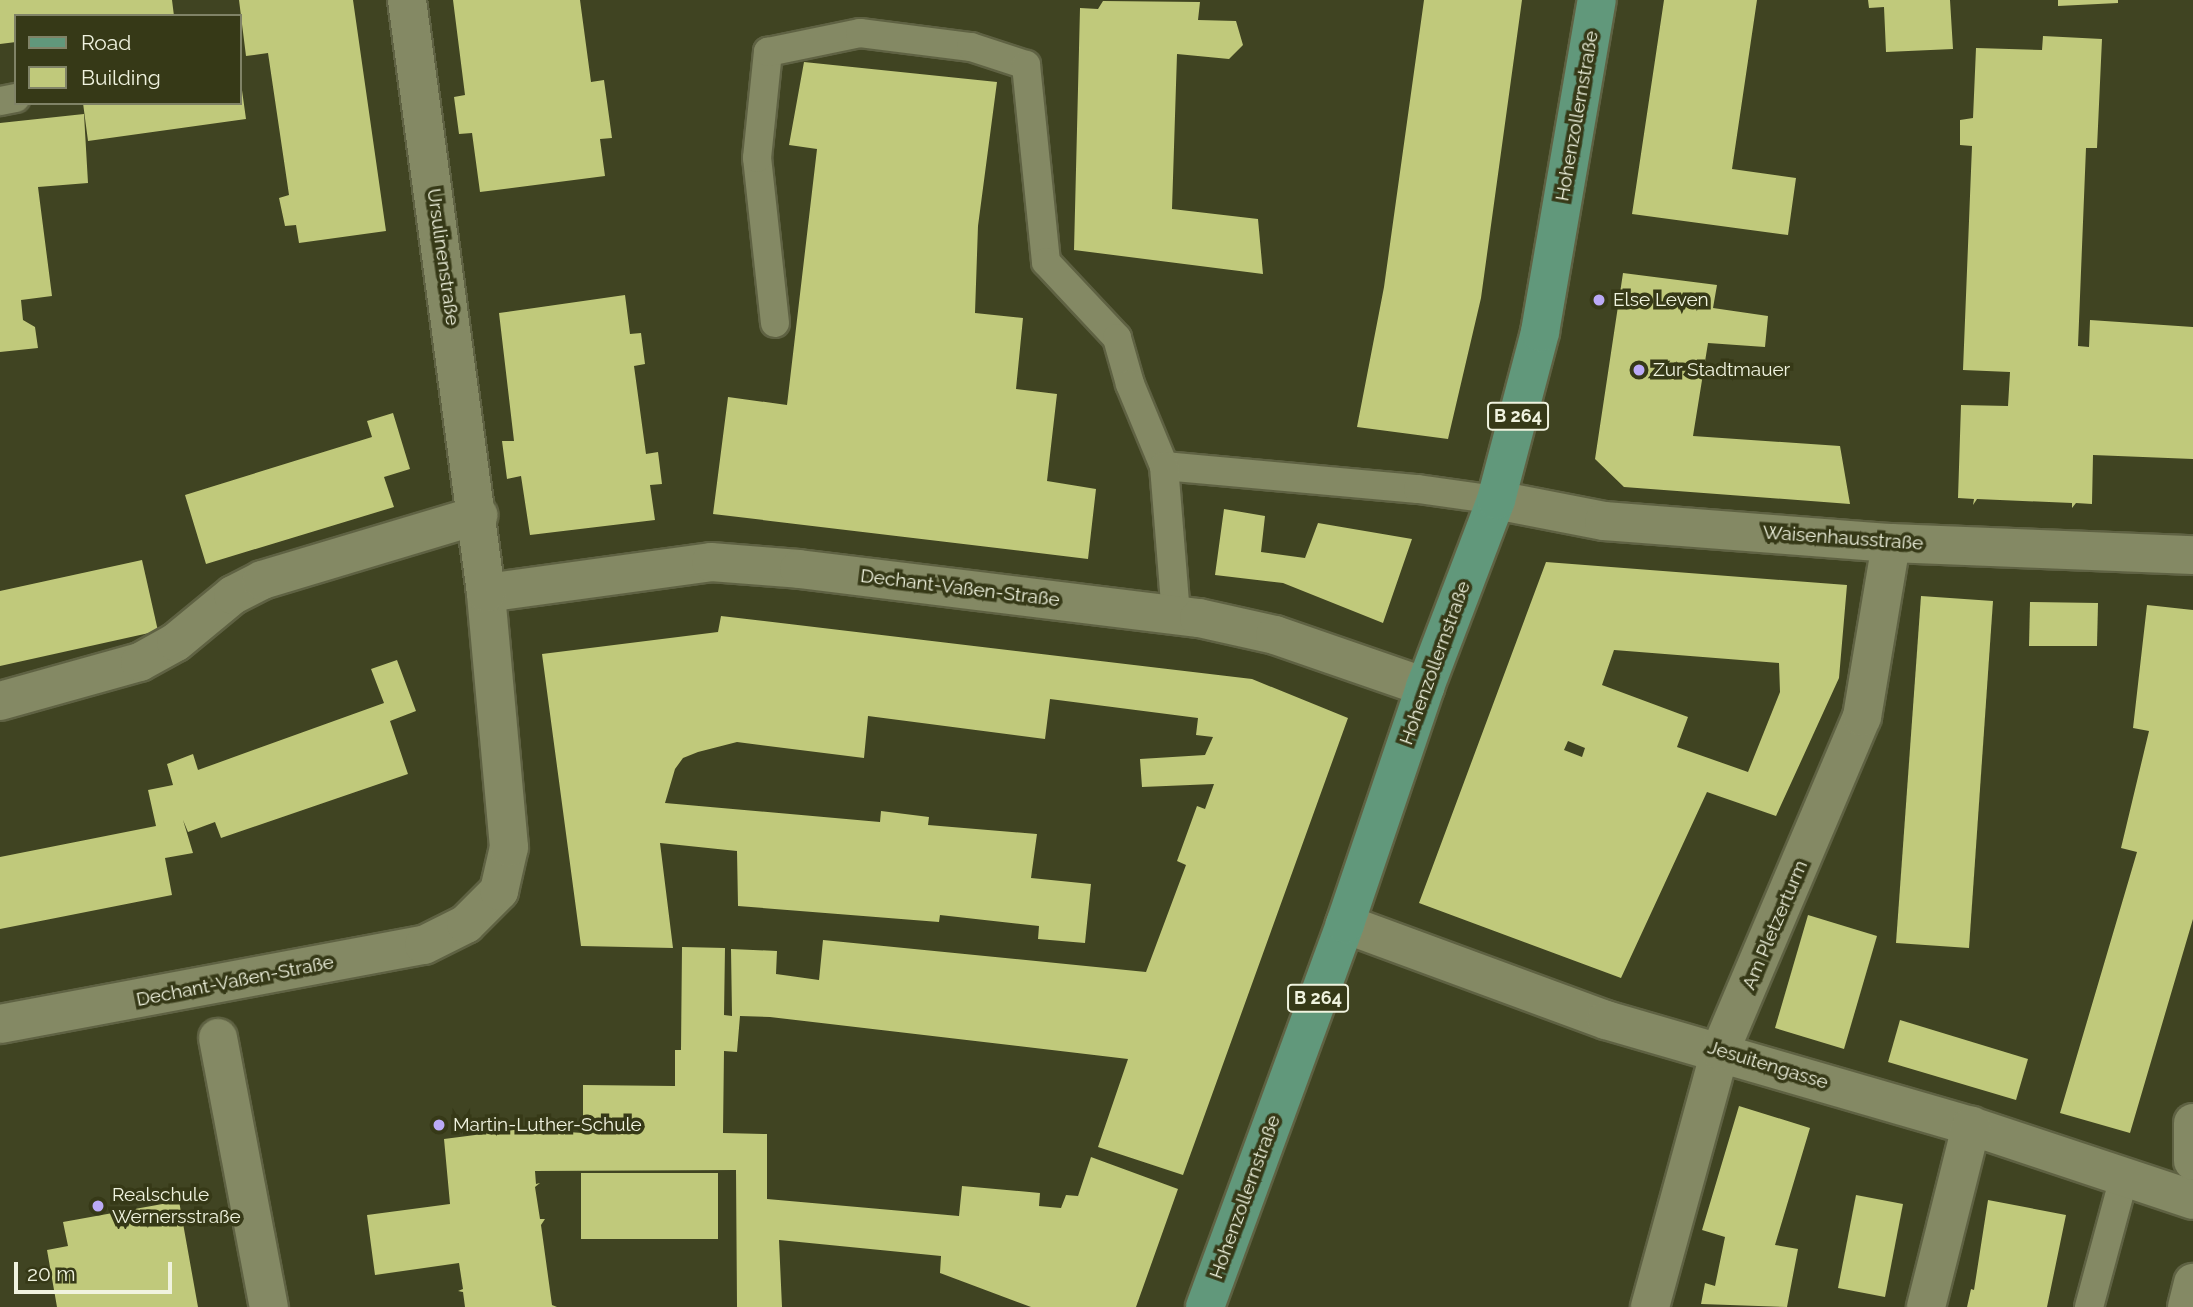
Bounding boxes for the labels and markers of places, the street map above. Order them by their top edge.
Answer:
place label: Else Leven [1613,289,1709,311]
marker: Else Leven [1591,292,1607,308]
place label: Zur Stadtmauer [1653,359,1791,381]
marker: Zur Stadtmauer [1631,362,1647,378]
place label: Martin-Luther-Schule [453,1114,642,1136]
marker: Martin-Luther-Schule [431,1117,447,1133]
place label: Realschule Wernersstraße [112,1184,241,1228]
marker: Realschule Wernersstraße [90,1198,106,1214]

